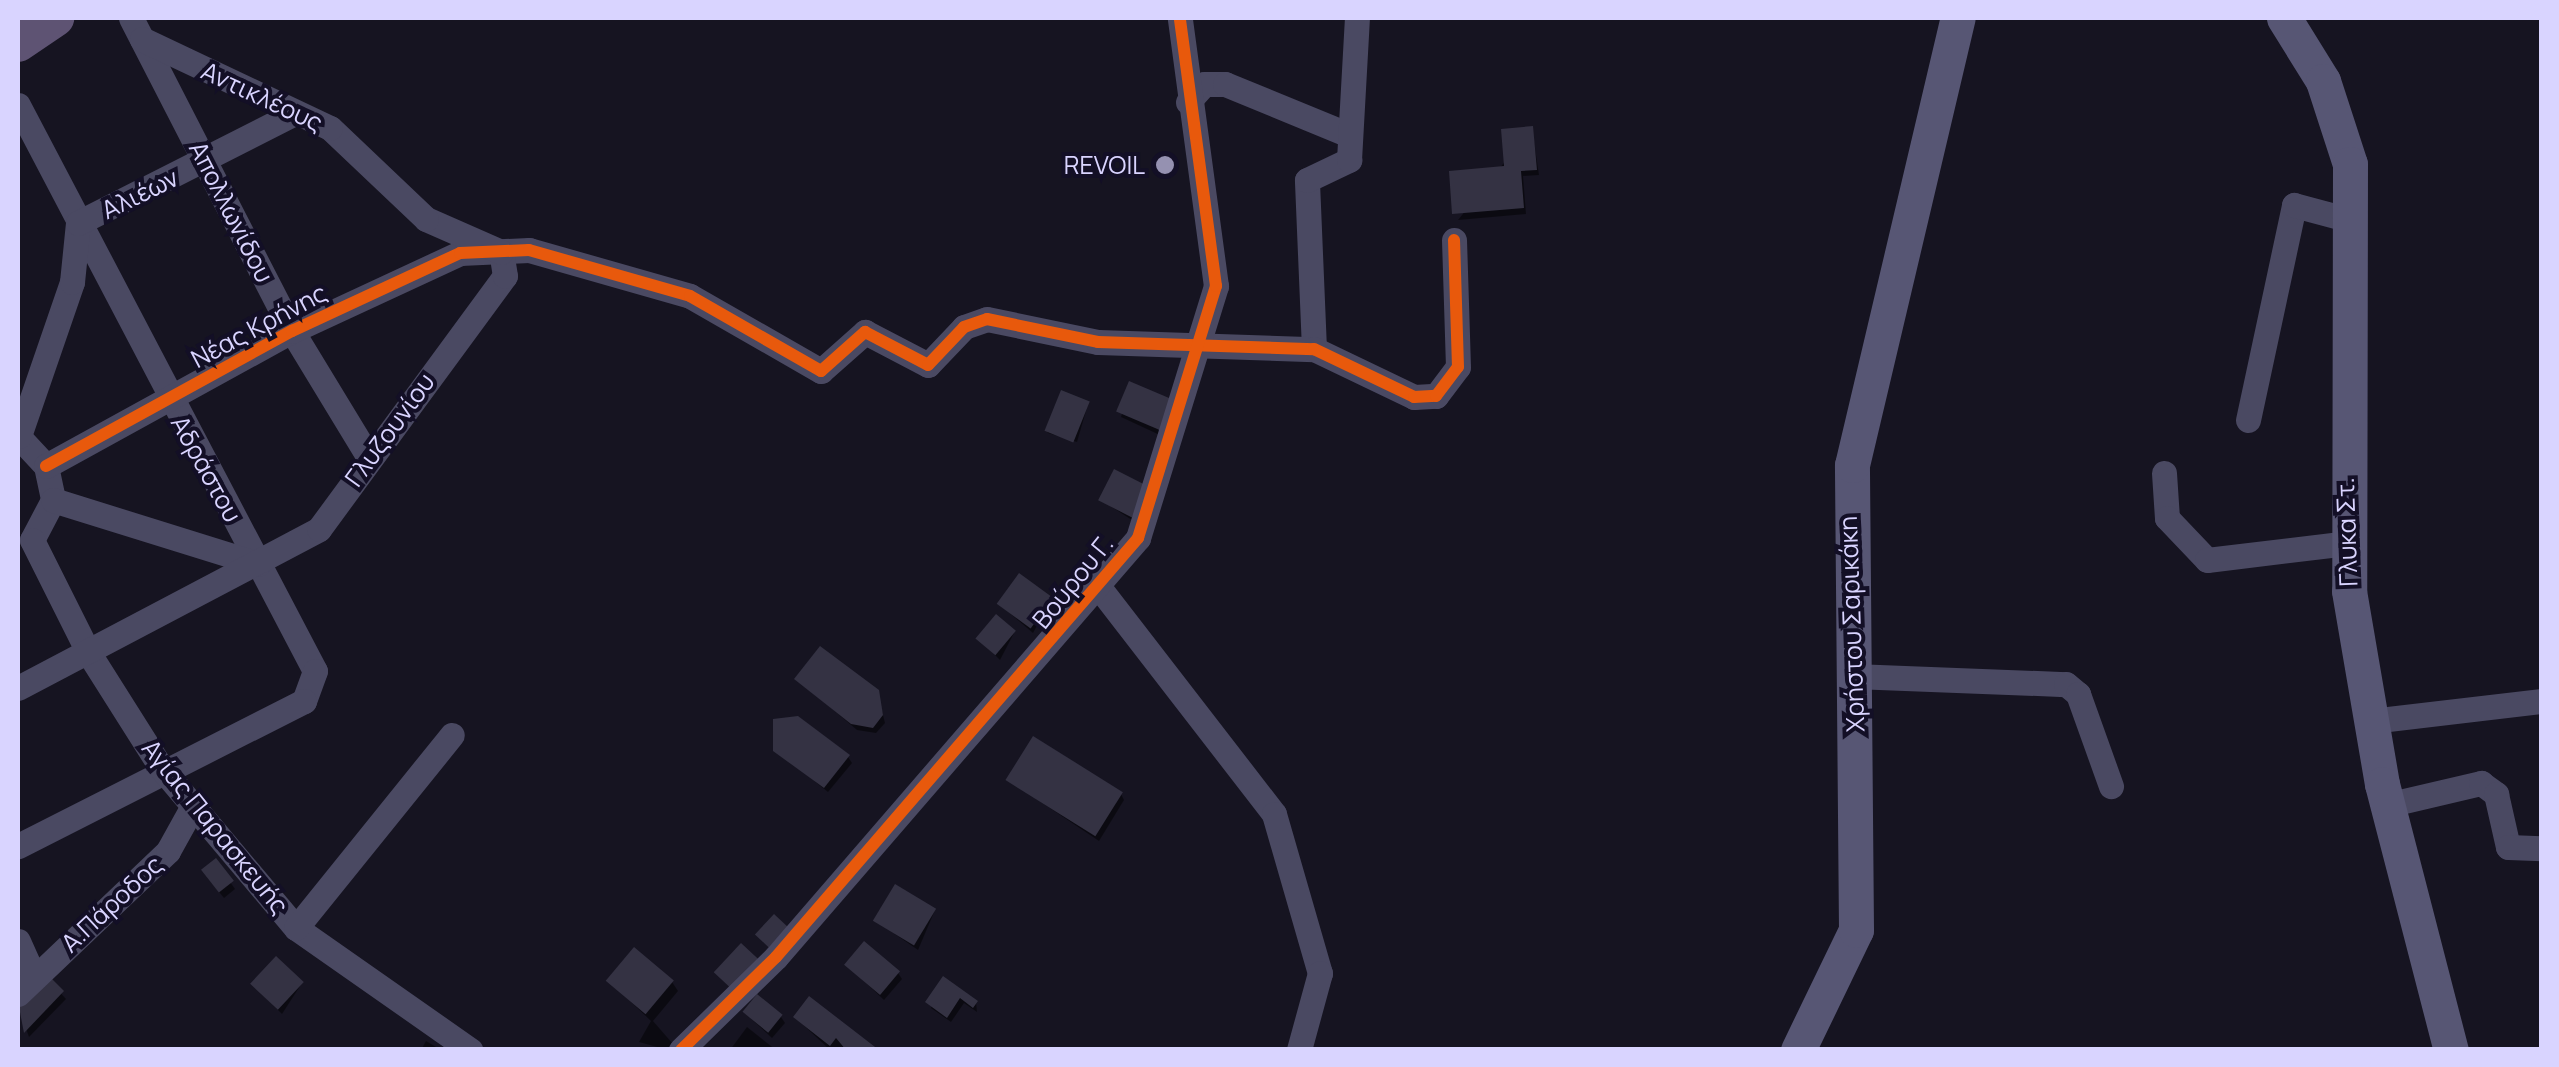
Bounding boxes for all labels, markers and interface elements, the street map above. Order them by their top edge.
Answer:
street label: Αντικλέους [197,56,327,138]
street label: Απολλωνίδου [183,136,279,288]
place label: REVOIL [1064,150,1145,180]
marker: REVOIL [1154,154,1176,176]
street label: Αλιέων [97,163,183,225]
street label: Νέας Κρήνης [186,278,332,374]
street label: Γλυζουνίου [339,368,441,492]
street label: Αδράστου [164,410,248,528]
street label: Γλυκα Στ. [2330,477,2364,587]
street label: Χρήστου Σαρικάκη [1833,515,1871,733]
street label: Βούρου Γ. [1026,529,1120,635]
street label: Αγίας Παρασκευής [135,734,295,920]
street label: Α.Πάροδος [55,849,169,959]

